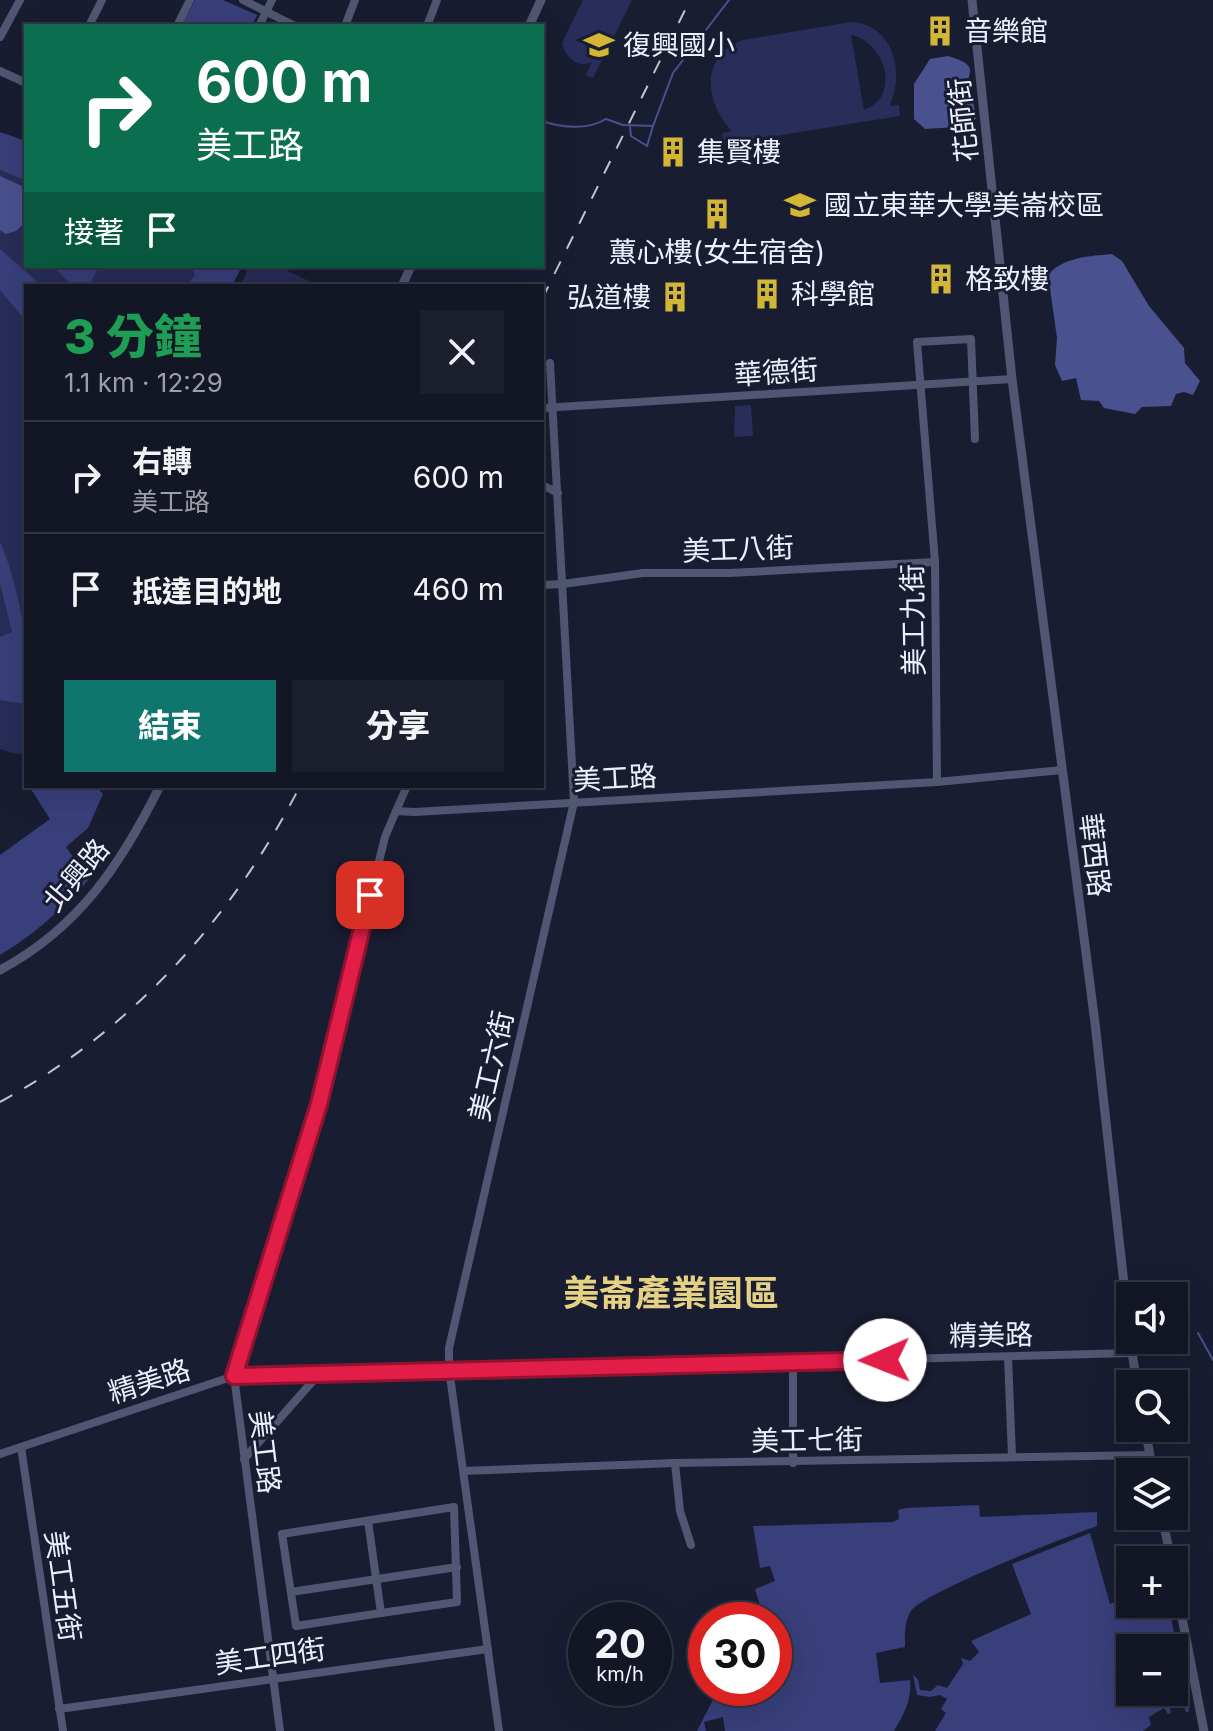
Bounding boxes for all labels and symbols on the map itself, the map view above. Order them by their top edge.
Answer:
building icon: 音樂館 [923,14,957,48]
place label: 音樂館 [964,14,1048,48]
school or university icon: 復興國小 [582,28,616,62]
place label: 復興國小 [623,28,735,62]
street label: 花師街 [942,76,984,164]
building icon: 集賢樓 [656,135,690,169]
place label: 集賢樓 [697,135,781,169]
school or university icon: 國立東華大學美崙校區 [783,188,817,222]
place label: 國立東華大學美崙校區 [824,188,1104,222]
building icon: 蕙心樓(女生宿舍) [700,197,734,231]
place label: 蕙心樓(女生宿舍) [609,235,825,269]
building icon: 格致樓 [924,262,958,296]
place label: 格致樓 [965,262,1049,296]
building icon: 科學館 [750,277,784,311]
place label: 科學館 [791,277,875,311]
place label: 弘道樓 [567,280,651,314]
building icon: 弘道樓 [658,280,692,314]
street label: 華德街 [733,352,819,392]
street label: 美工八街 [681,530,795,568]
street label: 美工九街 [895,564,931,676]
street label: 美工路 [572,759,658,797]
street label: 華西路 [1073,811,1117,899]
street label: 北興路 [36,832,116,918]
pin [336,861,404,929]
street label: 美工六街 [462,1008,520,1124]
district label: 美崙產業園區 [563,1271,779,1315]
street label: 精美路 [949,1317,1033,1353]
position arrow [843,1318,927,1402]
street label: 精美路 [104,1352,194,1410]
street label: 美工路 [243,1408,287,1496]
street label: 美工七街 [751,1422,863,1458]
street label: 美工五街 [38,1528,88,1644]
speed limit sign: 30 [688,1602,792,1706]
street label: 美工四街 [212,1631,328,1681]

